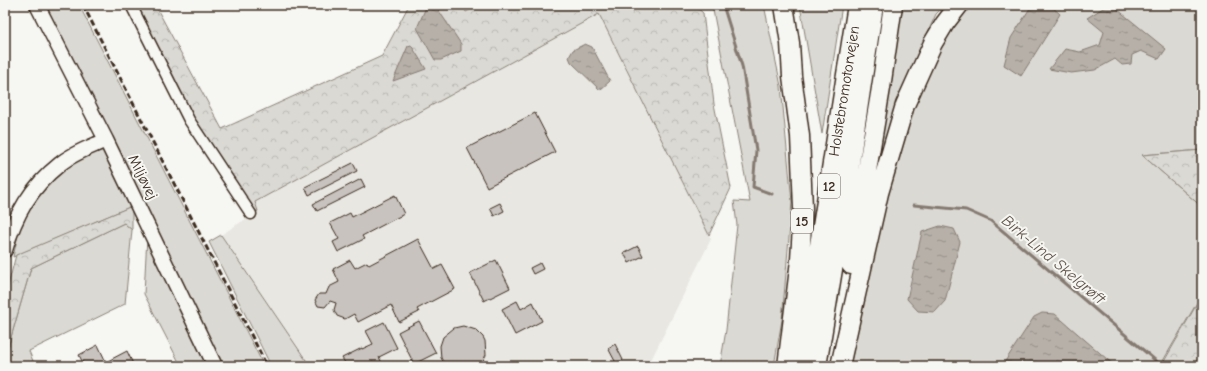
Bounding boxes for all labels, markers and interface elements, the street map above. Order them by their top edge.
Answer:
street label: Holstebromotorvejen [825,24,863,158]
street label: Miljøvej [124,152,162,202]
road number: 12 [818,174,840,198]
road number: 15 [791,209,813,233]
water label: Birk-Lind Skelgrøft [998,211,1109,309]

